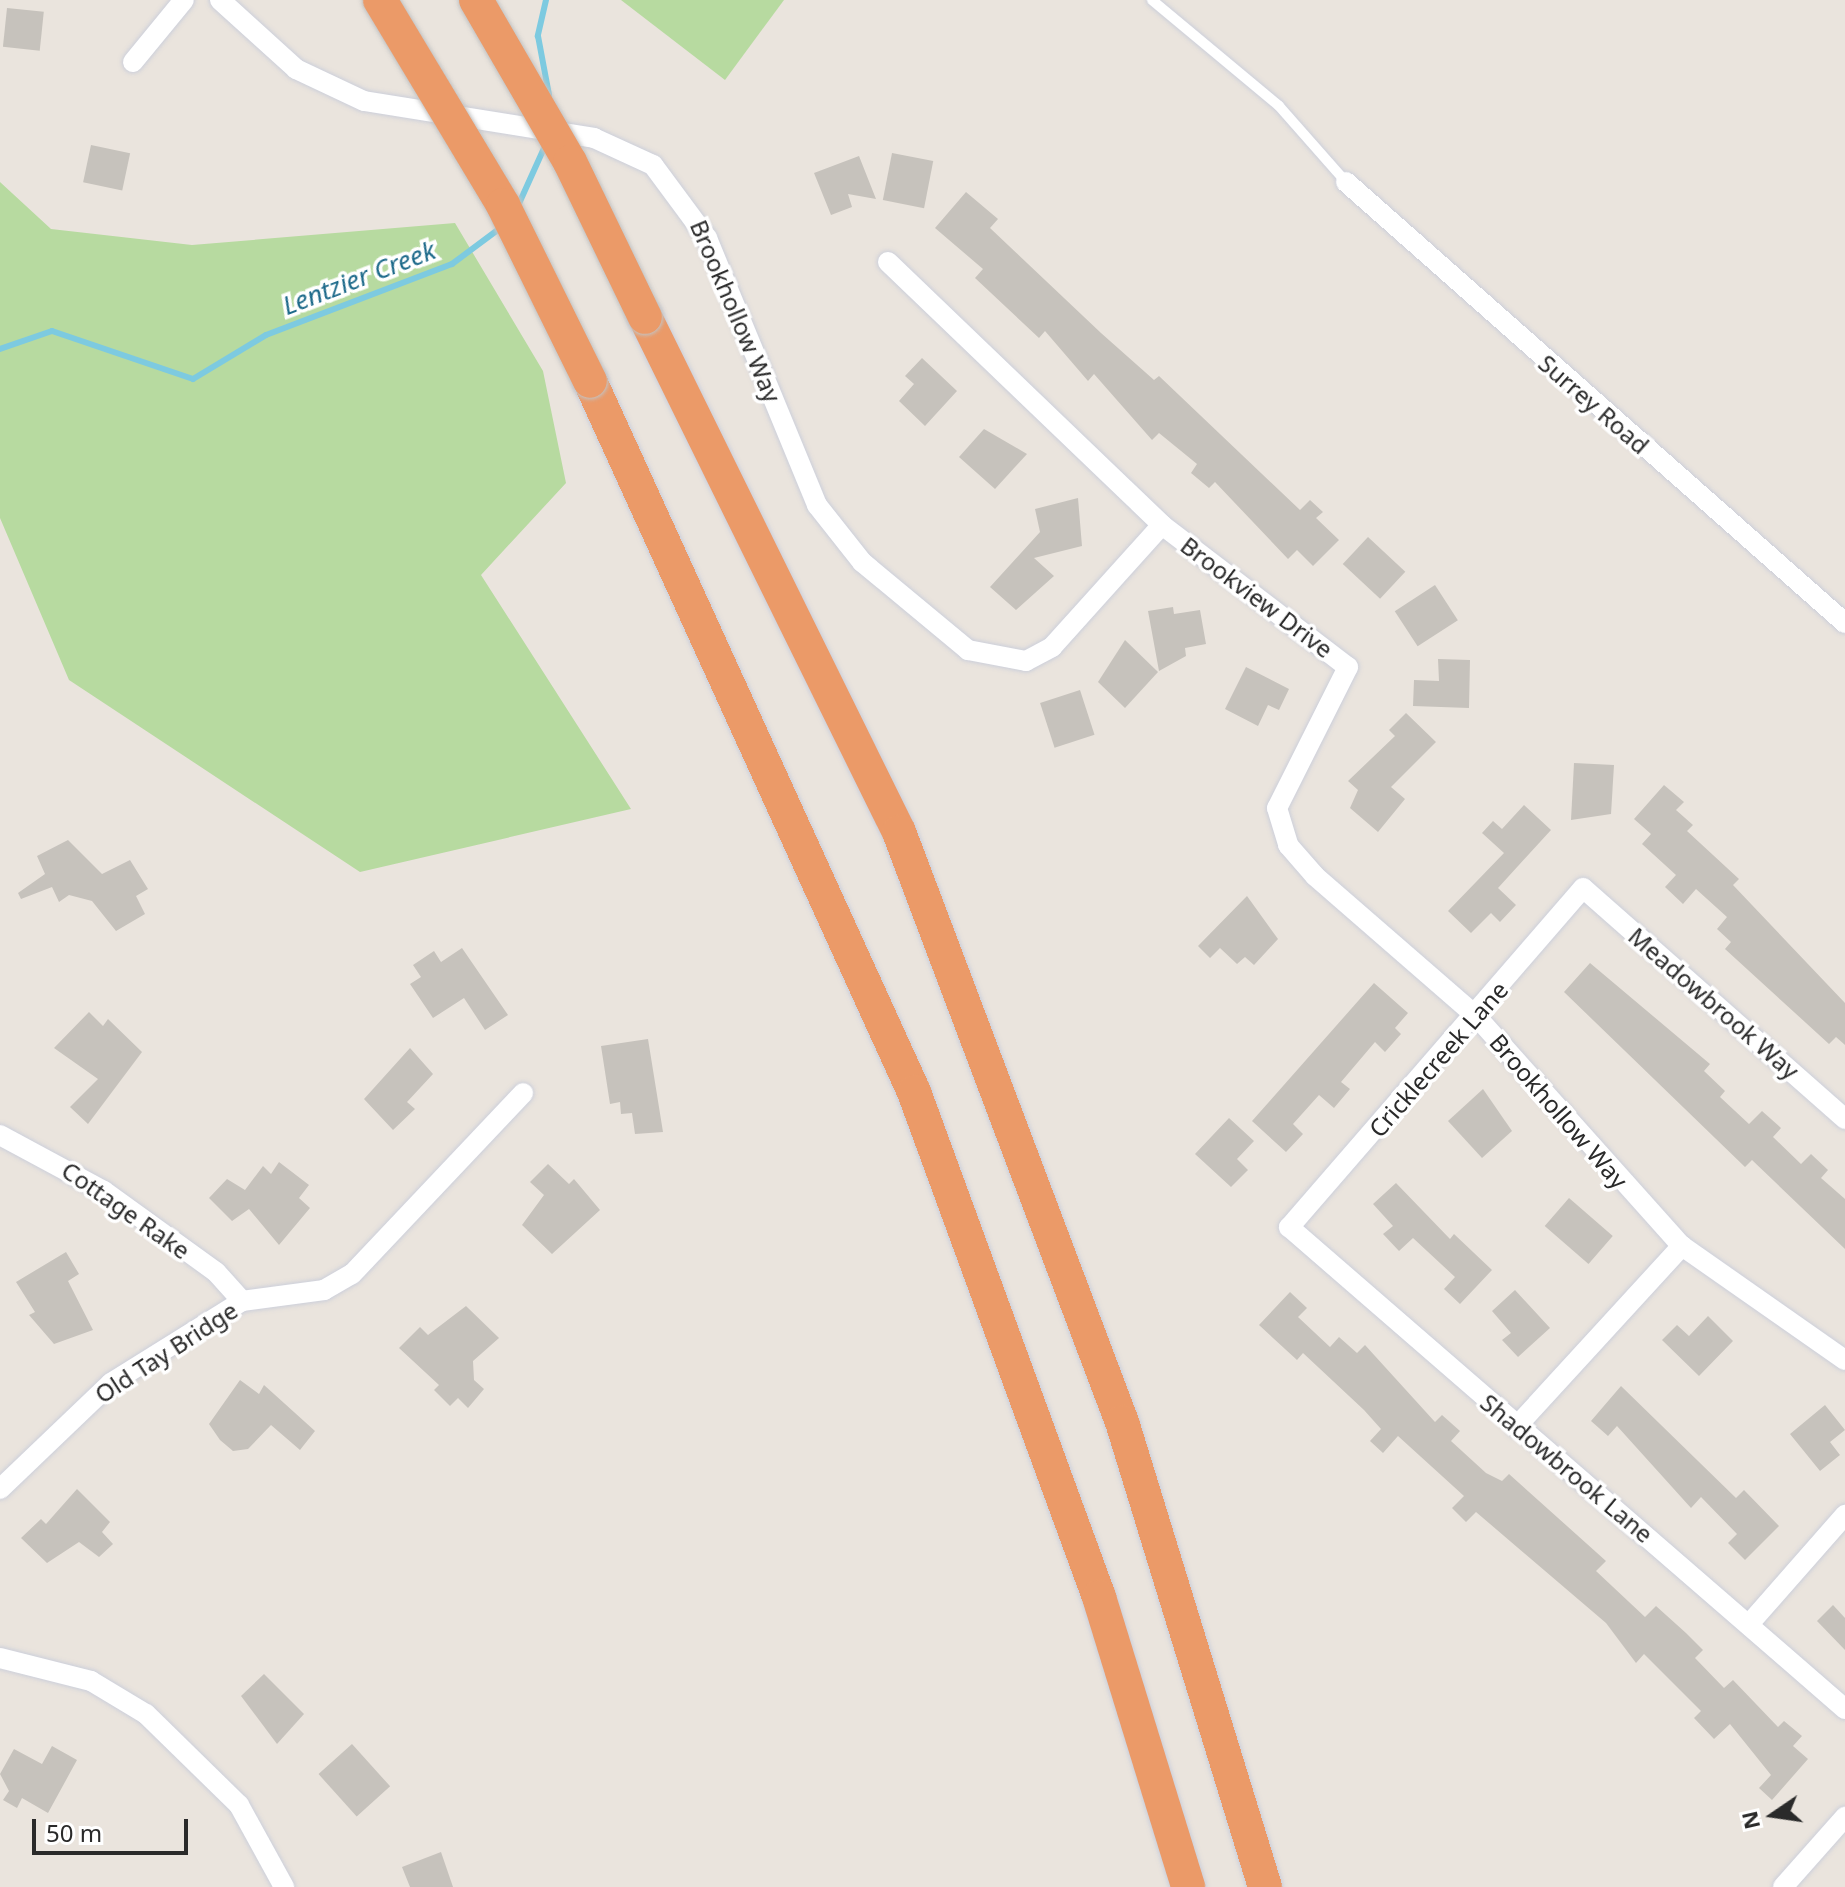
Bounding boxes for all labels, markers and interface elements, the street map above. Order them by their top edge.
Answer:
street label: Brookhollow Way [685,215,787,407]
water label: Lentzier Creek [278,235,440,321]
street label: Surrey Road [1533,348,1655,460]
street label: Brookview Drive [1175,530,1339,664]
street label: Meadowbrook Way [1623,921,1805,1085]
street label: Cricklecreek Lane [1363,975,1513,1143]
street label: Brookhollow Way [1484,1028,1634,1194]
street label: Cottage Rake [56,1155,196,1265]
street label: Old Tay Bridge [89,1295,243,1409]
street label: Shadowbrook Lane [1475,1388,1659,1548]
north arrow [1733,1775,1813,1855]
scale bar [36,1803,192,1853]
text: N [1733,1808,1766,1832]
text: 50 m [46,1816,102,1849]

